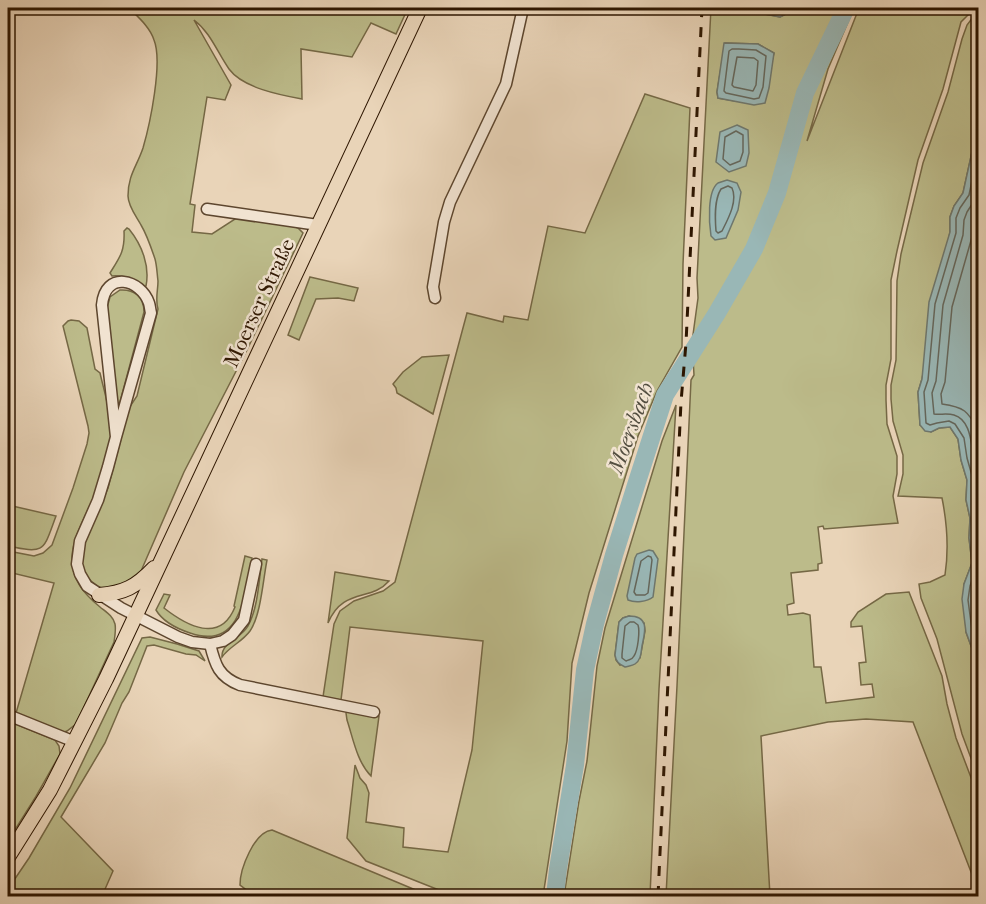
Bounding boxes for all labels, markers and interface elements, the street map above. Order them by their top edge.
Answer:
street label: Moerser Straße [219,235,299,371]
water label: Moersbach [602,379,659,479]

